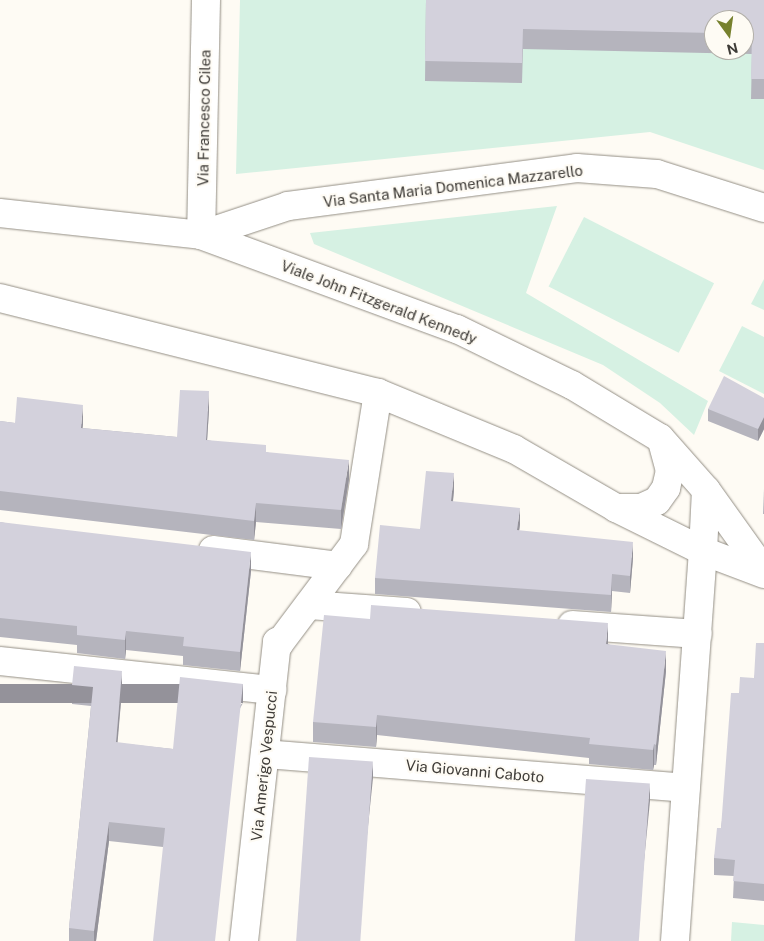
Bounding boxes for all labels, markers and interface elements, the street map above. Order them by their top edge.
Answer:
north arrow [704,10,754,60]
text: N [725,39,740,58]
street label: Via Francesco Cilea [194,50,214,186]
street label: Via Santa Maria Domenica Mazzarello [322,161,584,211]
street label: Viale John Fitzgerald Kennedy [278,256,480,348]
street label: Via Amerigo Vespucci [247,690,281,842]
street label: Via Giovanni Caboto [405,756,545,786]

